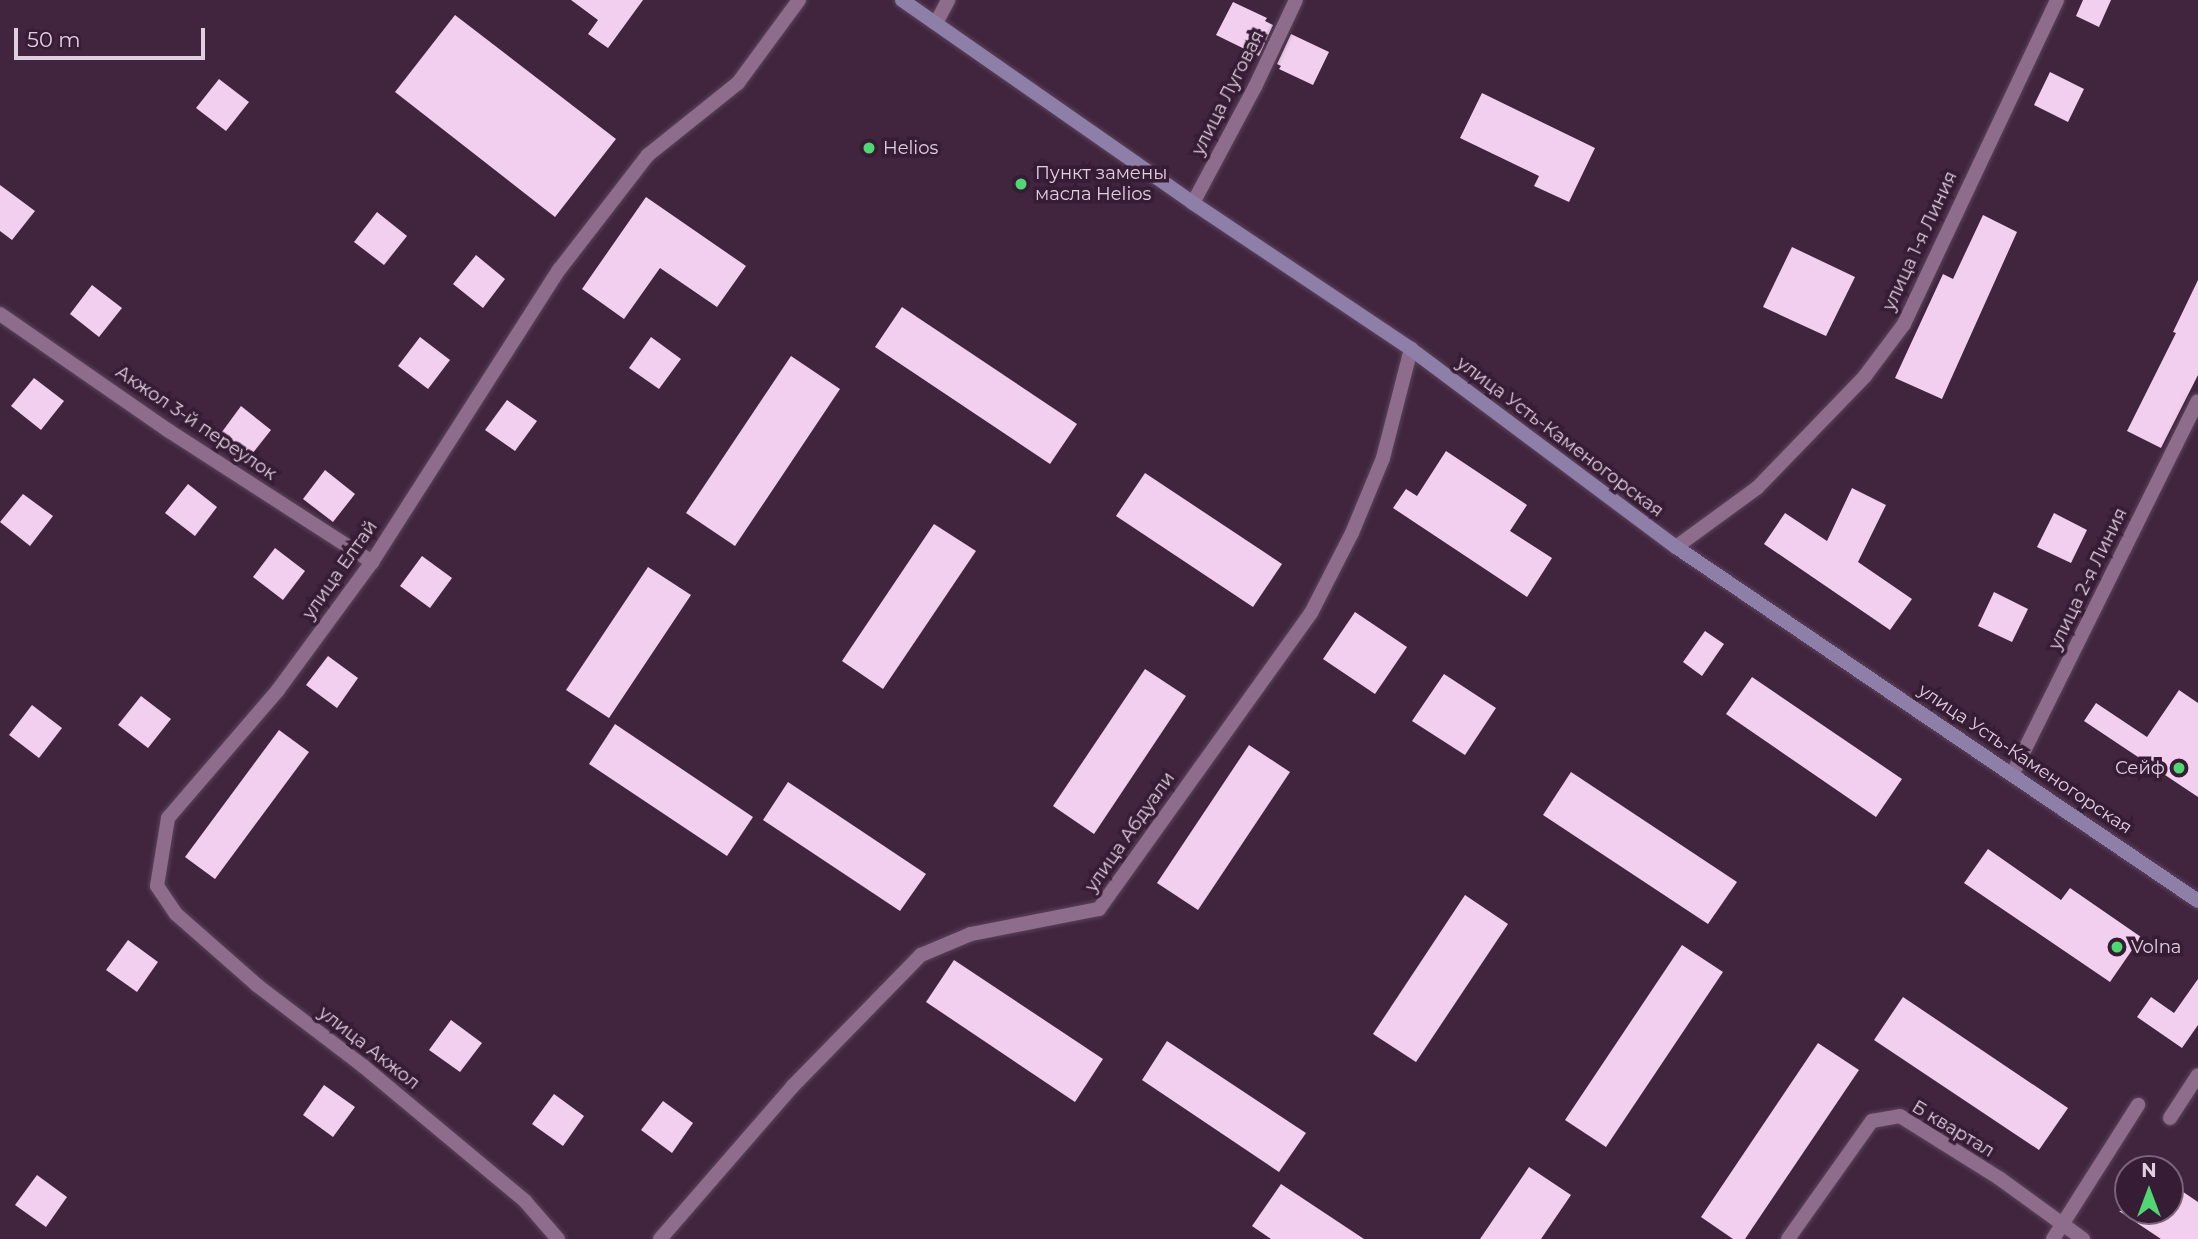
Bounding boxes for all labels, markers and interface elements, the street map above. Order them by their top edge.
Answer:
scale bar [18,14,208,58]
text: 50 m [27,27,81,52]
street label: улица Луговая [1187,27,1269,159]
place label: Helios [883,137,938,159]
marker: Helios [861,140,877,156]
place label: Пункт замены масла Helios [1035,163,1167,206]
street label: улица 1-я Линия [1878,168,1962,314]
marker: Пункт замены масла Helios [1013,176,1029,192]
street label: улица Усть-Каменогорская [1452,352,1668,522]
street label: Акжол 3-й переулок [111,361,281,485]
street label: улица 2-я Линия [2044,505,2132,653]
street label: улица Елтай [298,516,382,624]
street label: улица Усть-Каменогорская [1914,679,2136,839]
place label: Сейф [2115,757,2165,779]
marker: Сейф [2171,760,2187,776]
street label: улица Абдуали [1081,768,1179,896]
place label: Volna [2131,936,2181,958]
marker: Volna [2109,939,2125,955]
street label: улица Акжол [314,1002,424,1094]
street label: Б квартал [1908,1096,1998,1162]
north arrow [2114,1155,2184,1225]
text: N [2141,1159,2157,1182]

